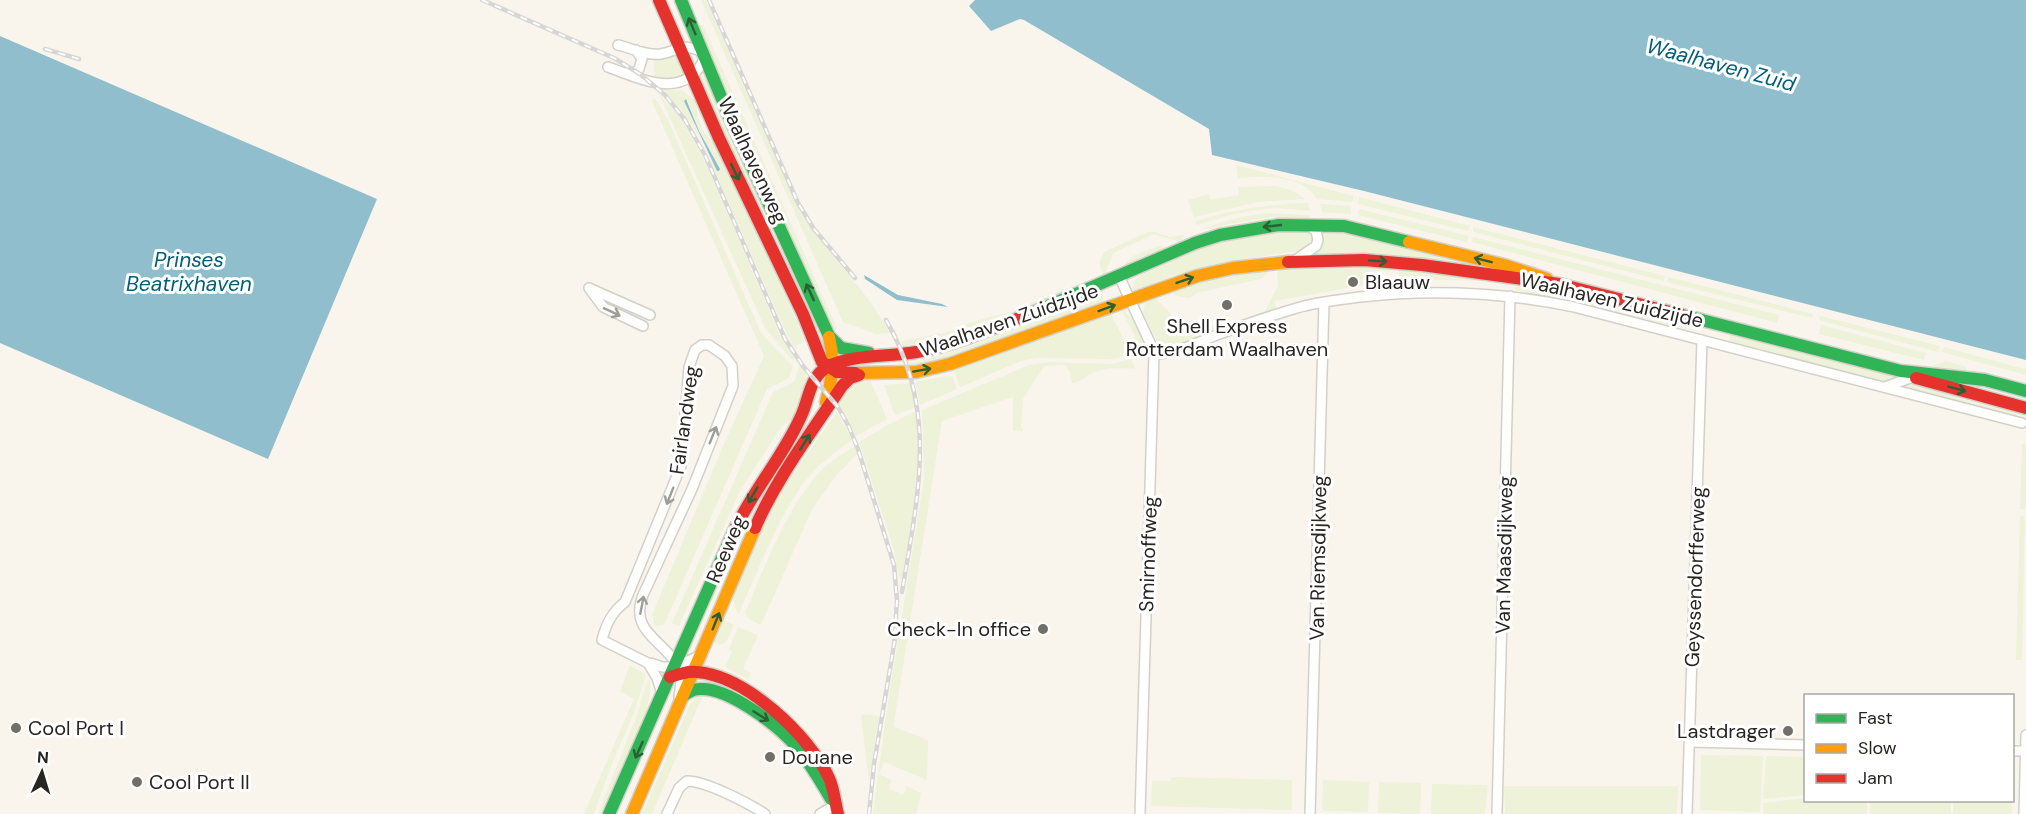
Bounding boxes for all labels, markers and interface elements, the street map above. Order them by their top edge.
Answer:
one-way arrow [686,17,697,36]
water label: Waalhaven Zuid [1643,32,1800,99]
street label: Waalhavenweg [712,93,794,227]
one-way arrow [729,162,741,180]
one-way arrow [1262,220,1282,231]
water label: Prinses Beatrixhaven [126,246,252,298]
one-way arrow [1474,253,1493,265]
one-way arrow [1367,255,1387,266]
street label: Waalhaven Zuidzijde [1518,266,1706,334]
place label: Blaauw [1365,269,1430,295]
one-way arrow [1175,274,1194,285]
marker: Blaauw [1346,275,1360,289]
street label: Waalhaven Zuidzijde [916,277,1102,363]
one-way arrow [803,283,815,301]
marker: Shell Express Rotterdam Waalhaven [1220,298,1234,312]
one-way arrow [1097,301,1115,312]
one-way arrow [603,306,621,318]
place label: Shell Express Rotterdam Waalhaven [1126,313,1328,362]
street label: Fairlandweg [663,364,705,476]
one-way arrow [912,365,932,376]
one-way arrow [1947,384,1966,395]
one-way arrow [708,426,719,445]
one-way arrow [799,434,811,450]
street label: Van Riemsdijkweg [1304,475,1332,641]
street label: Van Maasdijkweg [1490,476,1518,634]
one-way arrow [663,486,674,504]
one-way arrow [747,486,759,503]
street label: Geyssendorfferweg [1679,486,1711,668]
street label: Smirnoffweg [1133,496,1163,612]
street label: Reeweg [700,511,752,587]
one-way arrow [636,596,648,615]
one-way arrow [711,612,722,630]
place label: Check-In office [887,616,1031,642]
marker: Check-In office [1036,622,1050,636]
legend [1804,694,2014,802]
text: Fast [1858,706,1893,730]
one-way arrow [752,709,769,722]
place label: Cool Port I [28,715,124,741]
place label: Lastdrager [1677,718,1776,744]
marker: Cool Port I [9,721,23,735]
marker: Lastdrager [1781,724,1795,738]
text: Slow [1858,736,1897,760]
one-way arrow [632,740,644,758]
north arrow [12,742,72,802]
place label: Douane [782,744,853,770]
text: N [36,747,50,768]
marker: Douane [763,750,777,764]
text: Jam [1858,766,1893,790]
place label: Cool Port II [149,769,250,795]
marker: Cool Port II [130,775,144,789]

